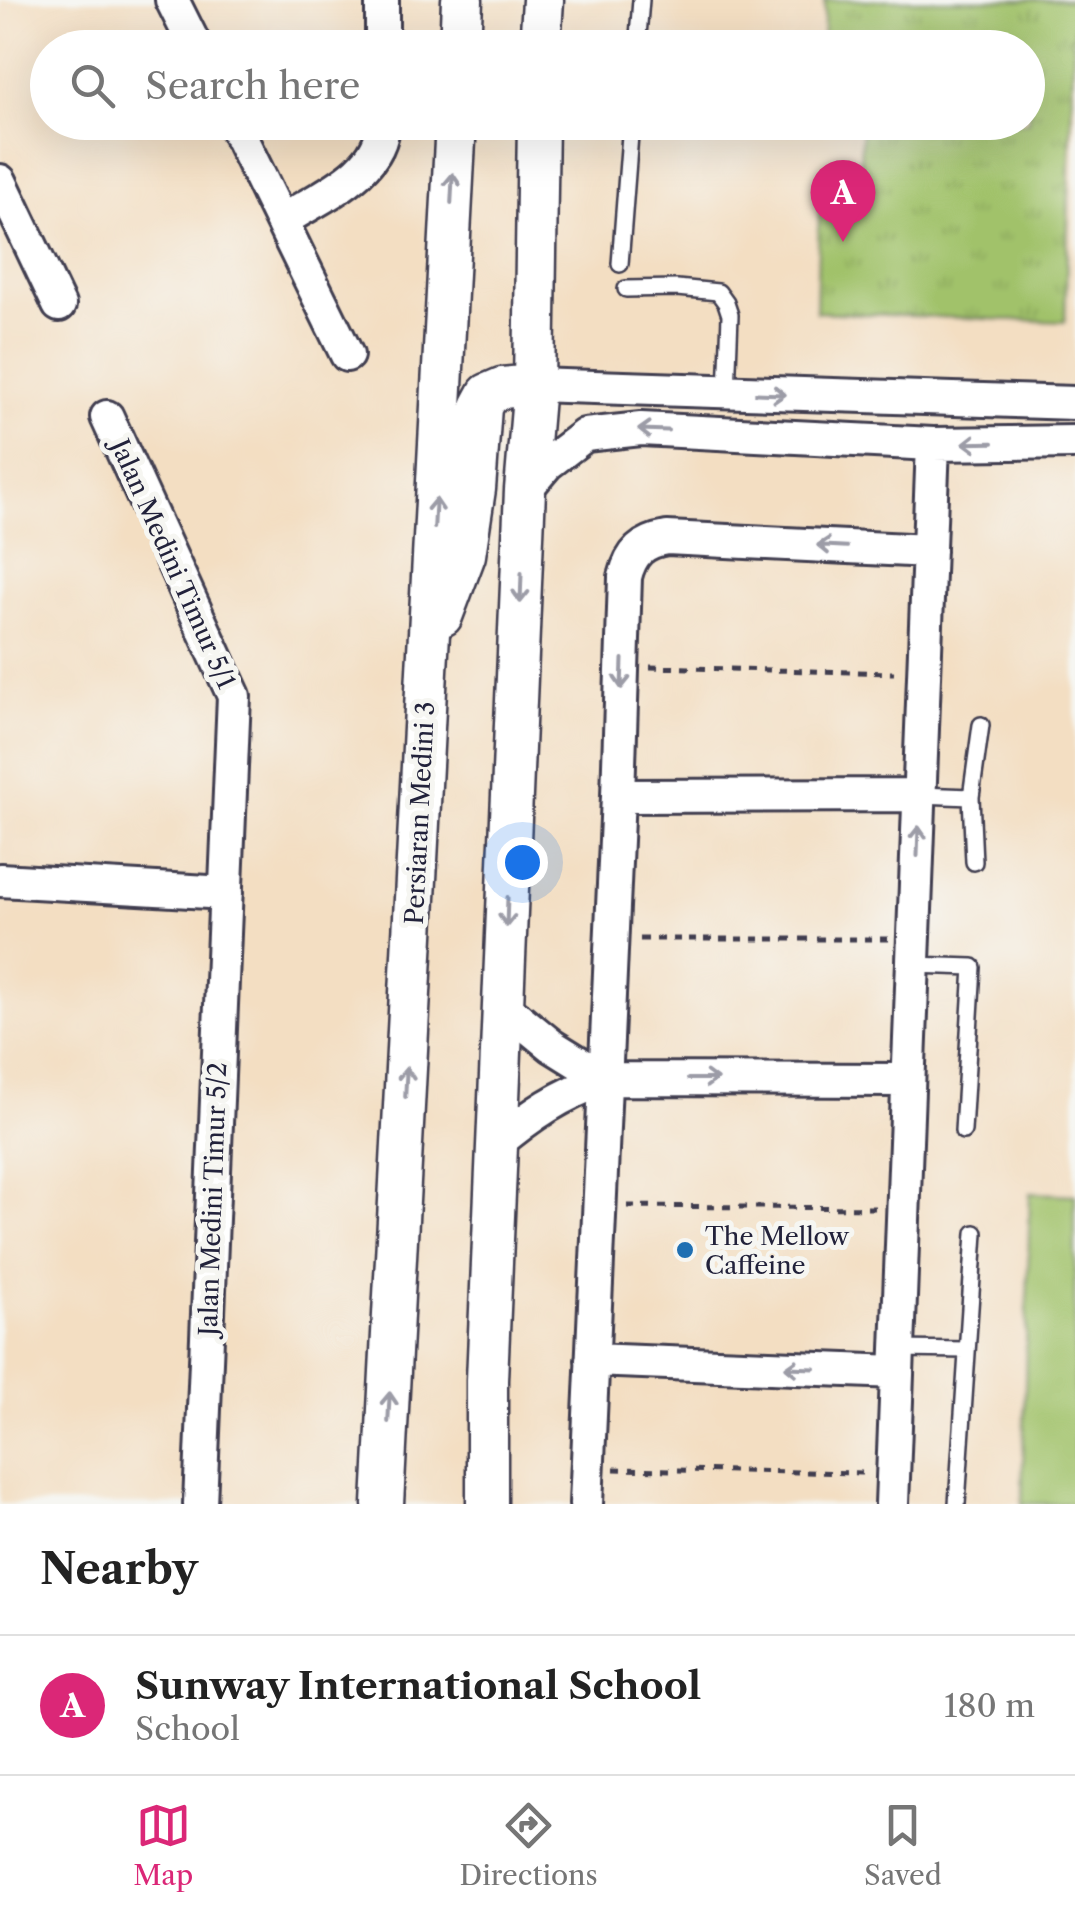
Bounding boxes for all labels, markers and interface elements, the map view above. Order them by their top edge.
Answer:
search box [30,30,1045,140]
icon: search [65,58,120,113]
text: Search here [145,62,360,109]
pin: A [810,160,876,242]
one-way arrow [443,173,462,205]
one-way arrow [754,384,786,403]
one-way arrow [637,420,669,439]
street label: Jalan Medini Timur 5/1 [102,431,242,694]
one-way arrow [962,434,994,452]
one-way arrow [426,497,445,529]
one-way arrow [816,537,848,556]
one-way arrow [511,571,530,603]
one-way arrow [613,657,632,689]
street label: Persiaran Medini 3 [399,701,441,925]
one-way arrow [909,826,928,858]
your location [497,837,548,888]
one-way arrow [497,896,516,928]
street label: Jalan Medini Timur 5/2 [193,1062,233,1340]
one-way arrow [397,1067,416,1099]
one-way arrow [686,1070,718,1088]
place label: The Mellow Caffeine [705,1221,850,1281]
marker: The Mellow Caffeine [674,1239,696,1261]
one-way arrow [784,1359,816,1378]
one-way arrow [379,1391,398,1423]
text: Nearby [40,1543,198,1595]
text: Sunway International School [135,1662,701,1709]
text: A [60,1686,85,1725]
text: 180 m [944,1686,1035,1725]
text: School [135,1709,240,1748]
tab: Map [133,1798,193,1892]
tab: Directions [459,1798,598,1892]
tab: Saved [864,1798,942,1892]

